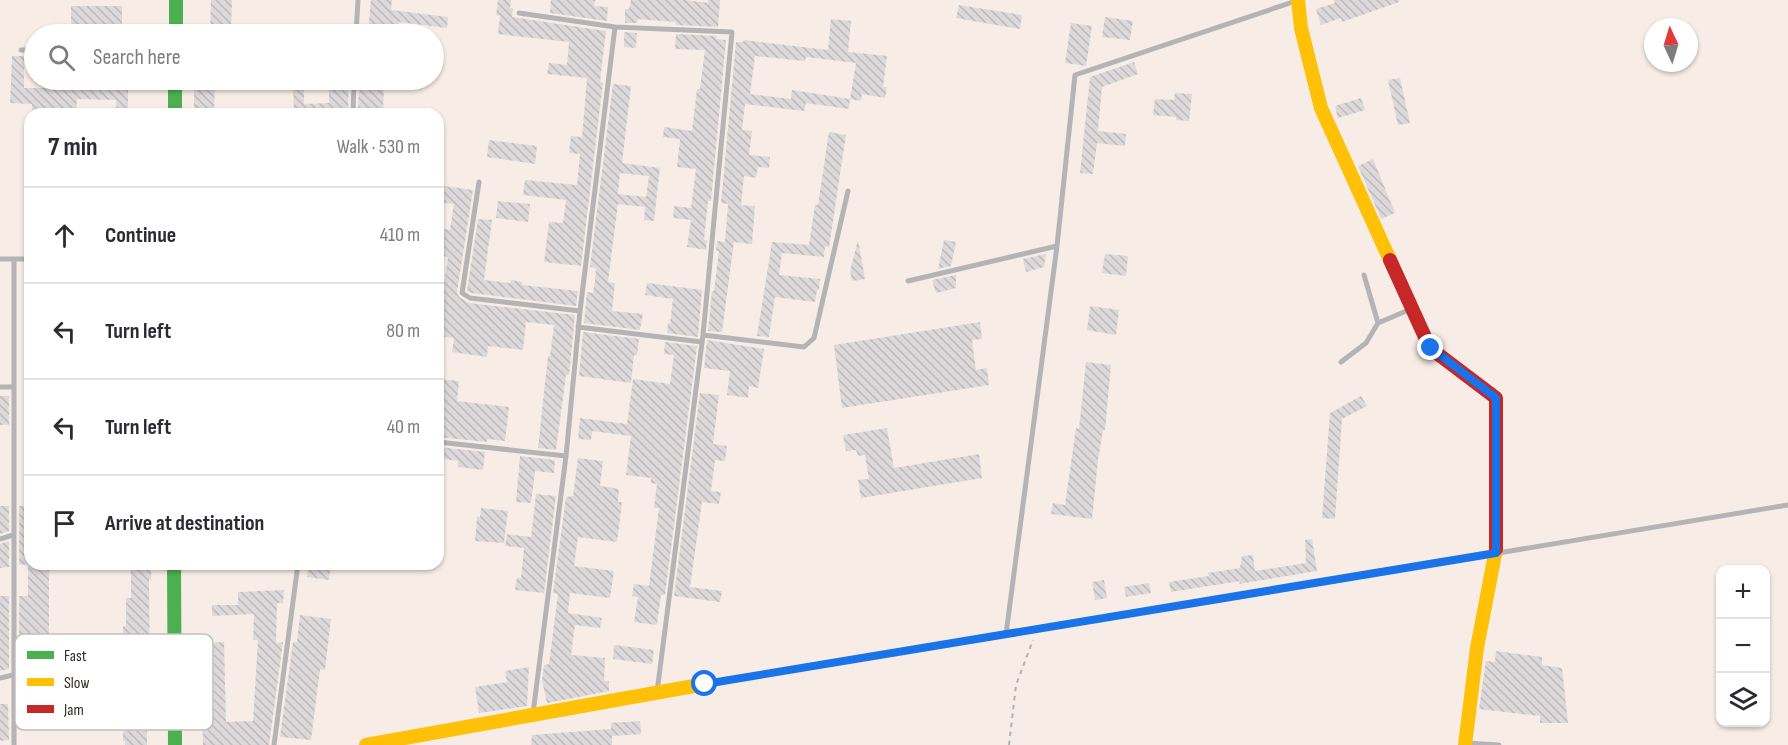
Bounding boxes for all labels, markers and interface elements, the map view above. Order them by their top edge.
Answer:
north arrow [1644,18,1698,72]
search box [24,24,444,90]
icon: search [45,41,78,74]
text: Search here [93,44,180,71]
text: 7 min [48,132,97,163]
text: Walk · 530 m [337,135,420,159]
icon: ahead [48,219,81,252]
text: Continue [105,222,176,249]
text: 410 m [380,223,420,247]
icon: left [48,315,81,348]
text: Turn left [105,318,171,345]
text: 80 m [386,319,420,343]
route end [1417,334,1443,360]
icon: left [48,411,81,444]
text: Turn left [105,414,171,441]
text: 40 m [387,415,420,439]
icon: arrive [48,507,81,540]
text: Arrive at destination [105,510,264,537]
map controls [1716,565,1770,727]
button: + [1716,565,1770,619]
button: − [1716,619,1770,673]
legend [15,634,213,730]
text: Fast [64,647,87,666]
route start [691,670,717,696]
button: layers [1716,673,1770,727]
text: Slow [64,674,89,693]
text: Jam [63,701,84,720]

